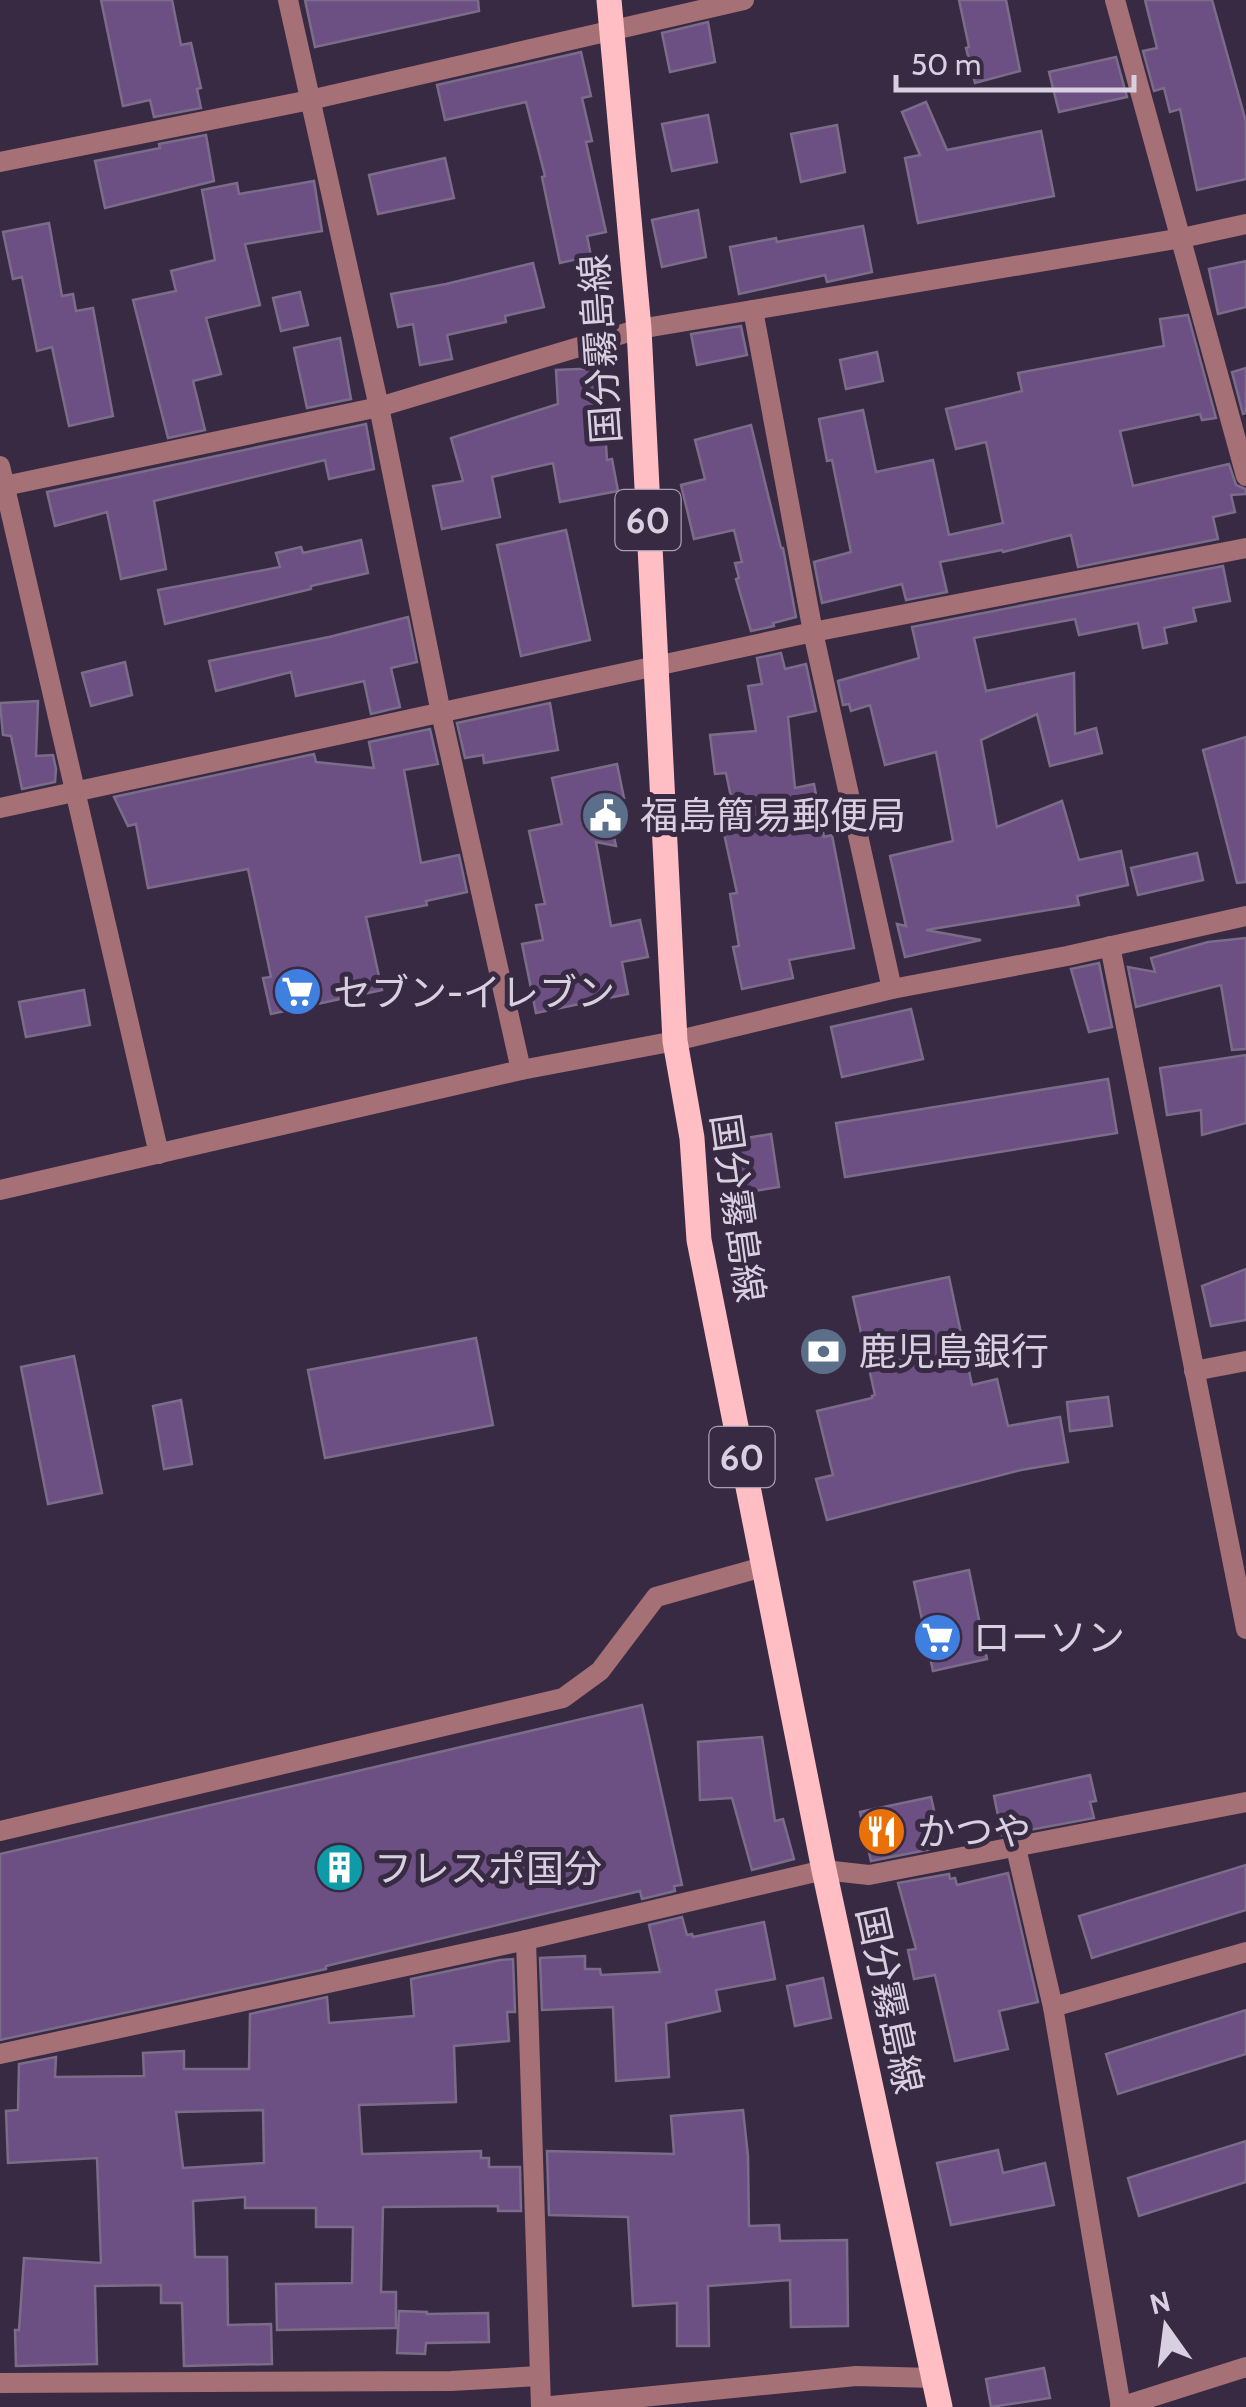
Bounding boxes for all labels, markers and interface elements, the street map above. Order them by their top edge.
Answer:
scale bar [896,30,1134,92]
text: 50 m [911,46,981,83]
street label: 国分霧島線 [570,253,630,445]
road number: 60 [616,490,680,550]
public building icon: 福島簡易郵便局 [579,789,631,841]
place label: 福島簡易郵便局 [640,792,906,839]
supermarket icon: セブン-イレブン [272,966,324,1018]
place label: セブン-イレブン [333,969,615,1016]
street label: 国分霧島線 [702,1111,774,1305]
bank icon: 鹿児島銀行 [798,1325,850,1377]
place label: 鹿児島銀行 [859,1328,1049,1375]
road number: 60 [710,1427,774,1487]
supermarket icon: ローソン [912,1611,964,1663]
place label: ローソン [973,1614,1125,1661]
restaurant icon: かつや [856,1805,908,1857]
place label: かつや [917,1808,1031,1855]
building icon: フレスポ国分 [313,1842,365,1894]
place label: フレスポ国分 [374,1845,602,1892]
street label: 国分霧島線 [847,1902,933,2098]
north arrow [1116,2277,1216,2377]
text: N [1146,2284,1174,2322]

